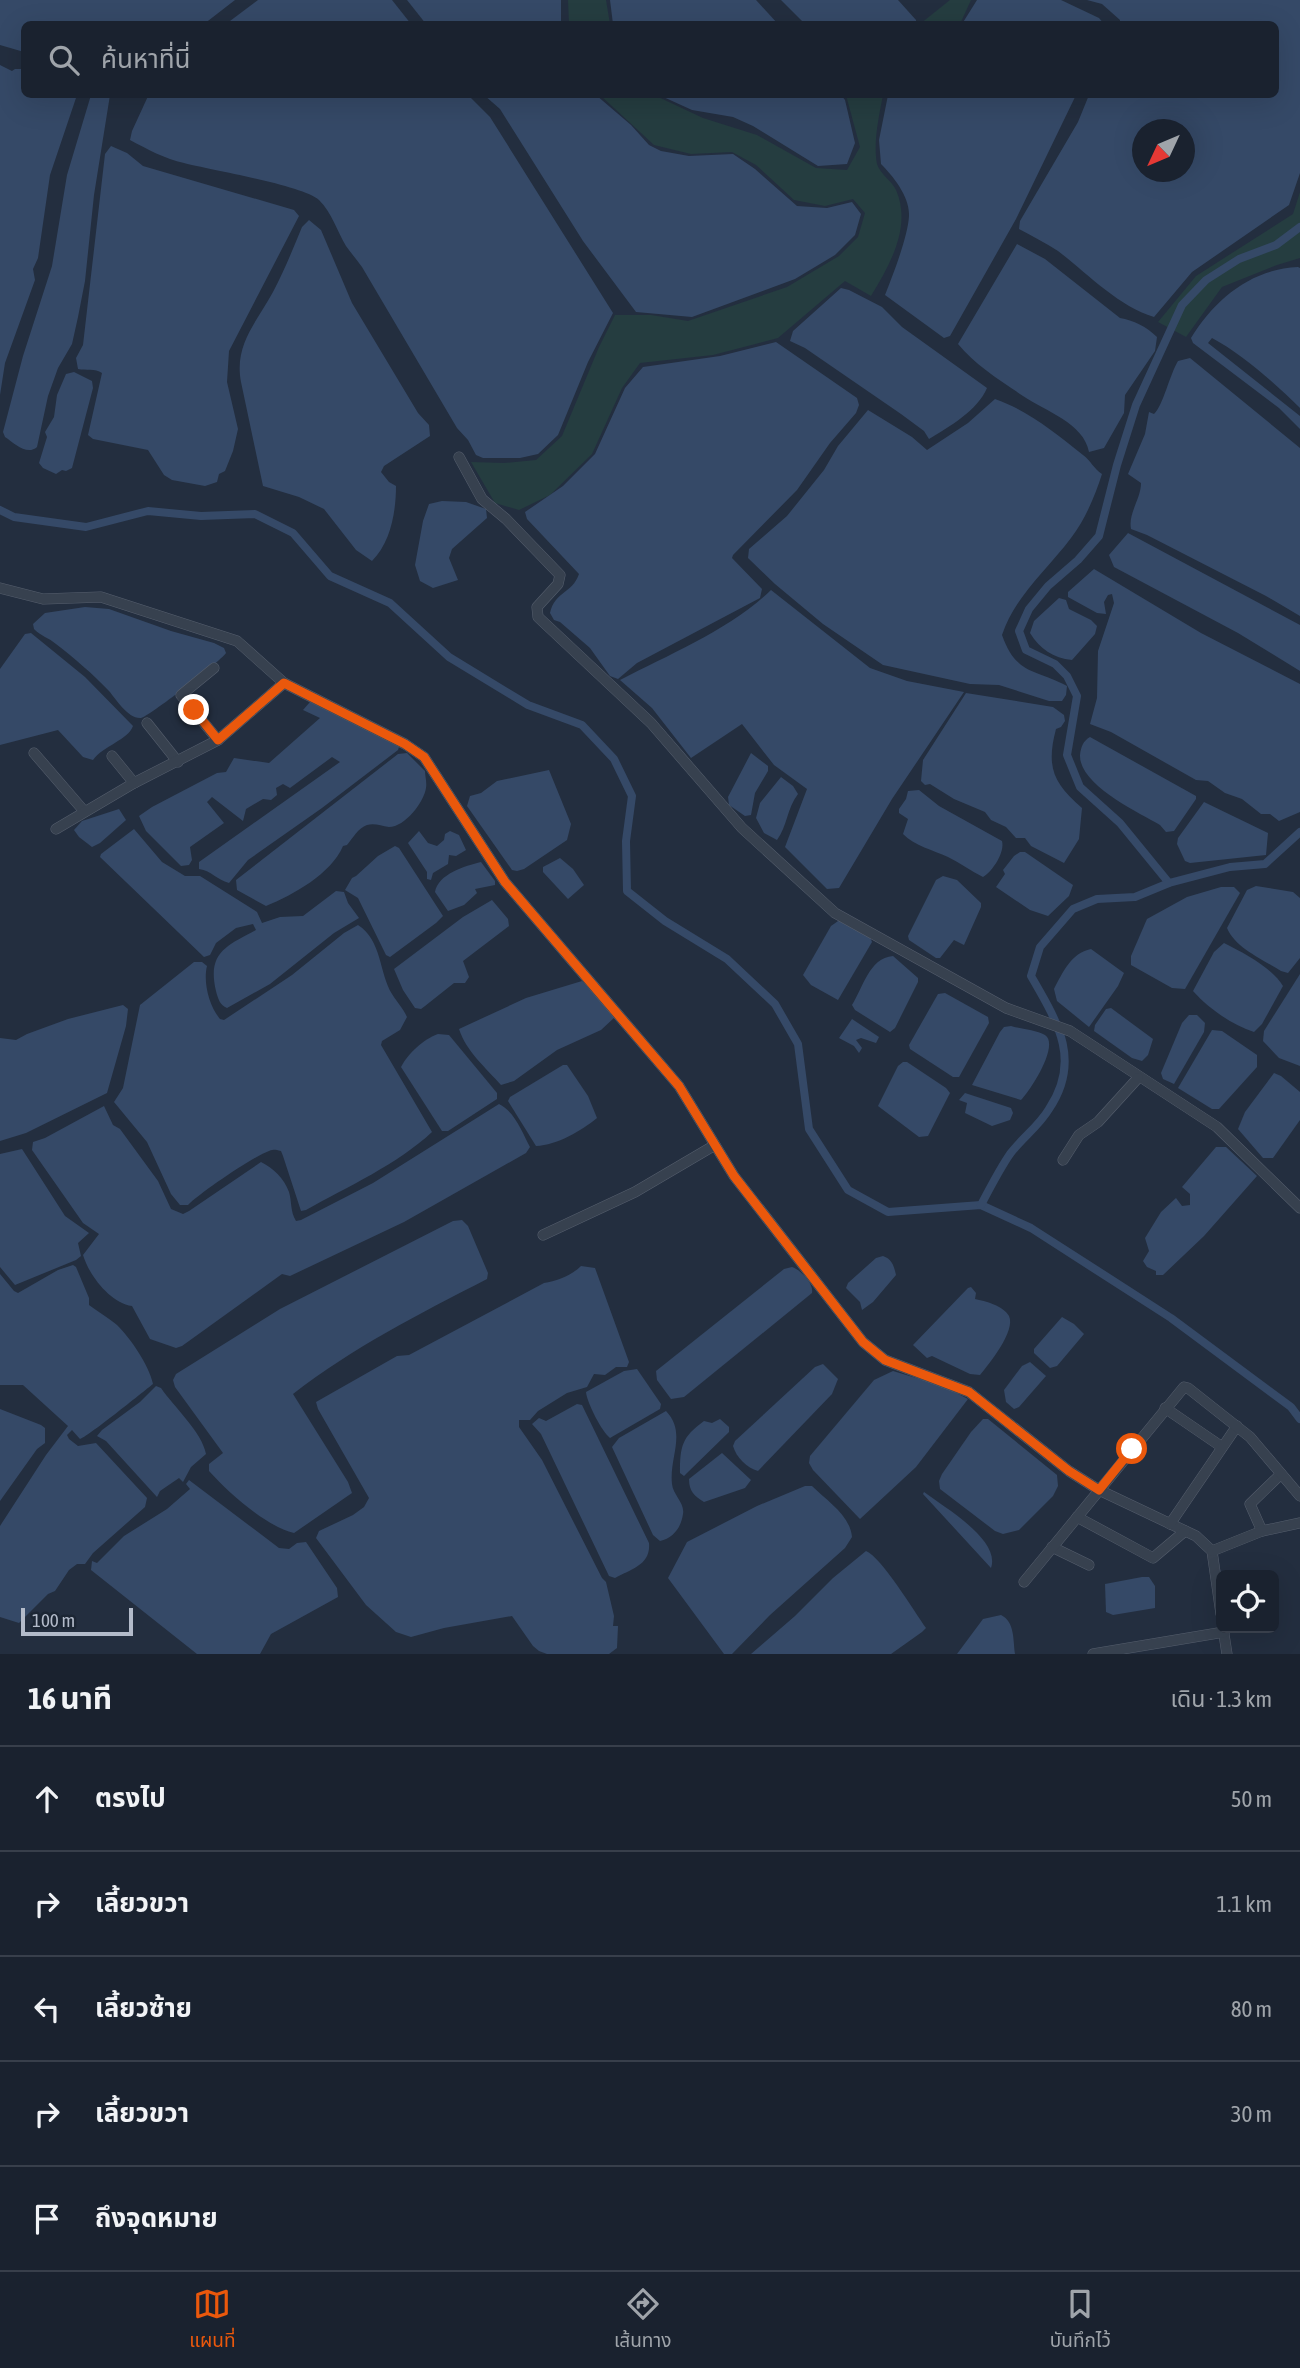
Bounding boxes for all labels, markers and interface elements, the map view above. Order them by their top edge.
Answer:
search box [21,21,1279,98]
icon: search [45,41,83,79]
text: ค้นหาที่นี่ [101,44,191,74]
north arrow [1132,119,1195,182]
route end [178,694,209,725]
route start [1116,1433,1147,1464]
map controls [1216,1570,1279,1633]
button: locate [1216,1570,1279,1633]
scale bar [21,1605,133,1637]
text: 100 m [32,1609,75,1631]
text: 16 นาที [28,1681,112,1715]
text: เดิน · 1.3 km [1170,1686,1272,1712]
icon: ahead [28,1780,66,1818]
text: ตรงไป [95,1783,166,1813]
text: 50 m [1231,1786,1272,1812]
icon: right [28,1885,66,1923]
text: เลี้ยวขวา [95,1888,189,1918]
text: 1.1 km [1216,1891,1272,1917]
icon: left [28,1990,66,2028]
text: เลี้ยวซ้าย [95,1993,192,2023]
text: 80 m [1231,1996,1272,2022]
icon: right [28,2095,66,2133]
text: เลี้ยวขวา [95,2098,189,2128]
text: 30 m [1231,2101,1272,2127]
icon: arrive [28,2200,66,2238]
text: ถึงจุดหมาย [95,2203,218,2233]
tab: แผนที่ [189,2285,236,2356]
tab: เส้นทาง [614,2285,671,2356]
tab: บันทึกไว้ [1050,2285,1111,2356]

